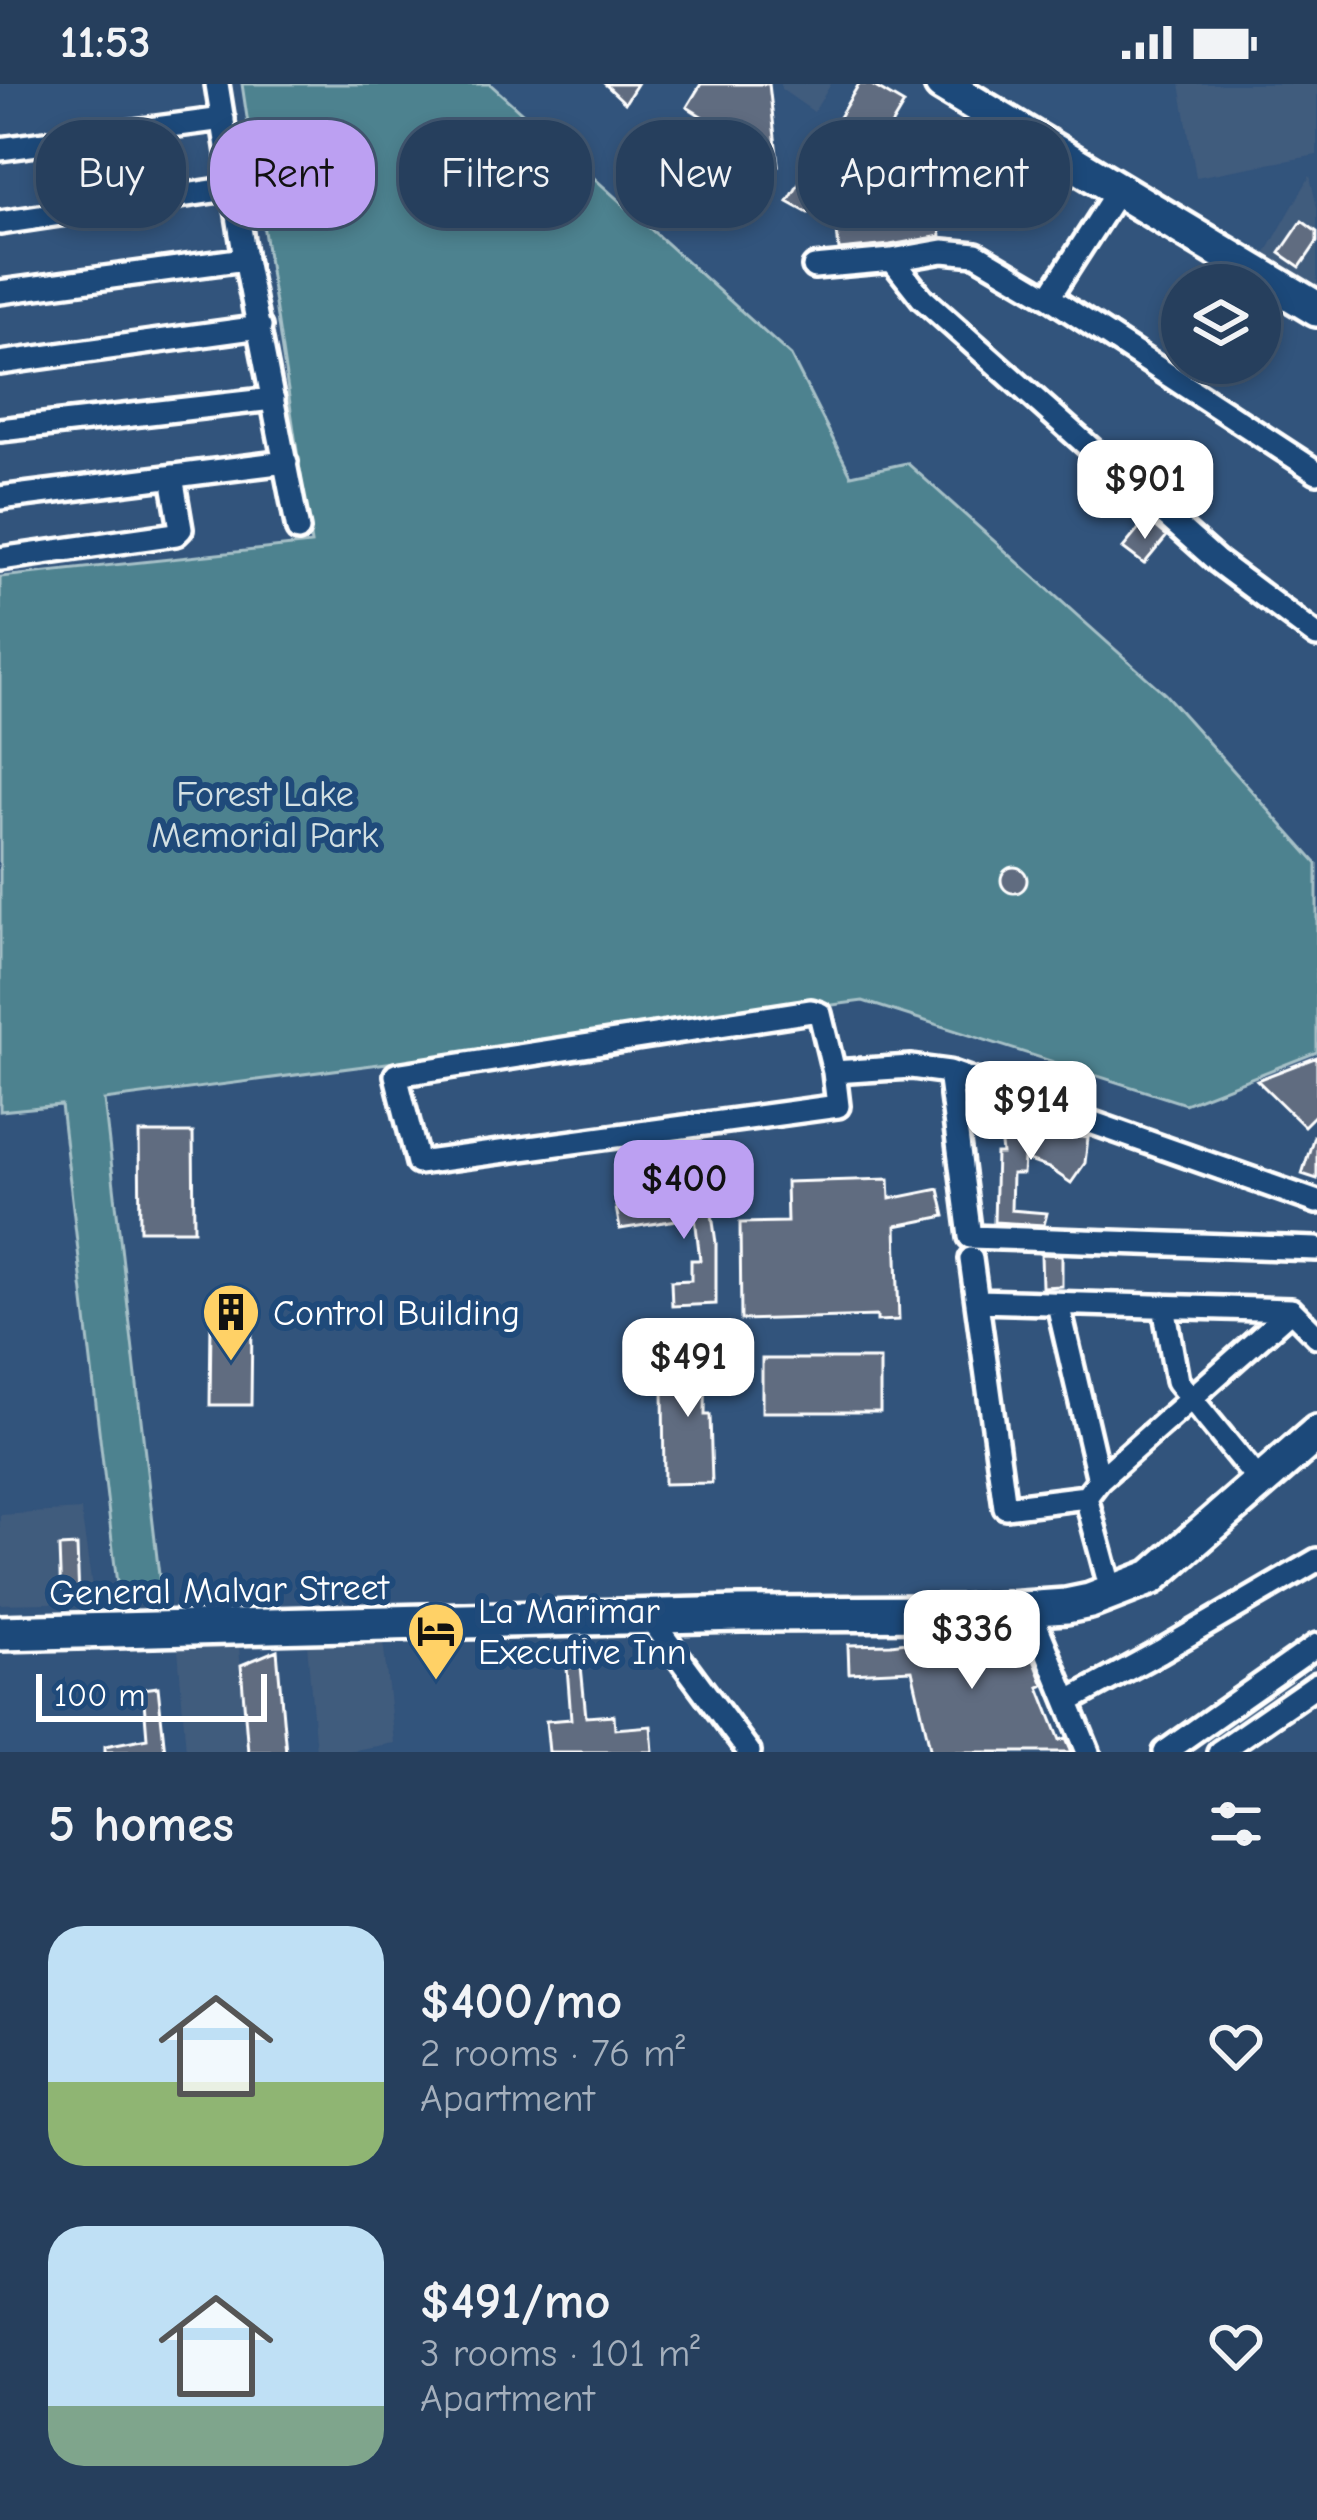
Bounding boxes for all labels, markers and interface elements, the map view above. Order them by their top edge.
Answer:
text: 11:53 [60,16,151,68]
chip: Buy [36,120,186,228]
chip: Rent [210,120,375,228]
chip: Filters [399,120,592,228]
chip: New [616,120,774,228]
chip: Apartment [798,120,1070,228]
map controls [1161,264,1281,384]
button: layers [1161,264,1281,384]
pin: $901 [1074,440,1216,542]
text: $901 [1104,456,1186,501]
park label: Forest Lake Memorial Park [152,774,379,856]
pin: $914 [960,1061,1102,1163]
text: $914 [992,1077,1070,1122]
pin: $400 [613,1140,755,1242]
text: $400 [641,1156,727,1201]
building icon: Control Building [200,1281,262,1363]
place label: Control Building [273,1293,520,1334]
pin: $491 [617,1318,759,1420]
text: $491 [649,1334,727,1379]
street label: General Malvar Street [49,1567,391,1614]
pin: $336 [901,1590,1043,1692]
place label: La Marimar Executive Inn [478,1591,687,1673]
hotel icon: La Marimar Executive Inn [405,1600,467,1682]
text: $336 [931,1606,1013,1651]
scale bar [36,1668,267,1721]
text: 100 m [54,1676,146,1714]
icon: filters [1203,1791,1269,1857]
text: 5 homes [48,1795,234,1854]
text: $400/mo [420,1972,622,2031]
icon: home [144,1974,288,2118]
icon: heart [1203,2013,1269,2079]
text: 2 rooms · 76 m² [420,2031,685,2076]
text: Apartment [420,2076,595,2121]
text: $491/mo [420,2272,611,2331]
icon: home [144,2274,288,2418]
icon: heart [1203,2313,1269,2379]
text: 3 rooms · 101 m² [420,2331,700,2376]
text: Apartment [420,2376,595,2421]

